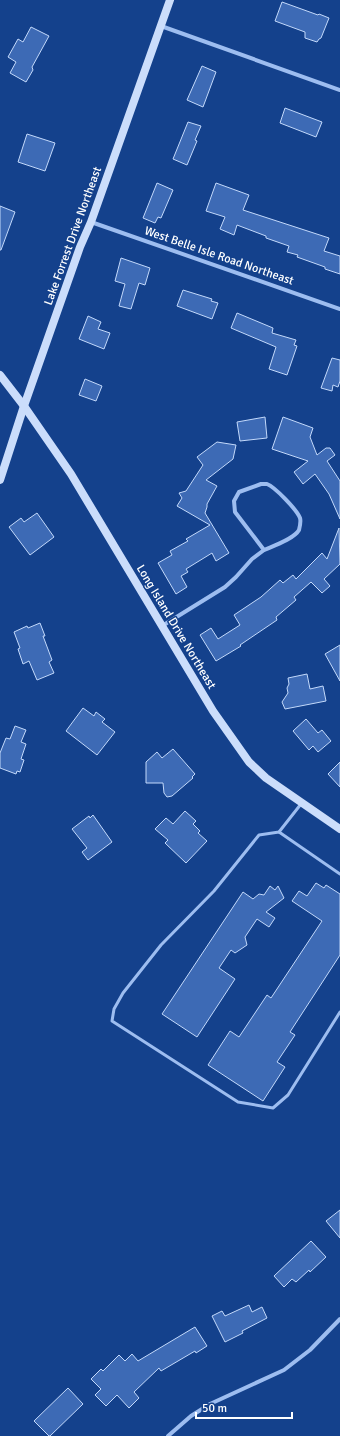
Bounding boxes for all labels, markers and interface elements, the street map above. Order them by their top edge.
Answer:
street label: Lake Forrest Drive Northeast [41,165,105,307]
street label: West Belle Isle Road Northeast [142,223,296,289]
street label: Long Island Drive Northeast [133,562,219,692]
scale bar [196,1394,292,1420]
text: 50 m [202,1401,227,1416]

